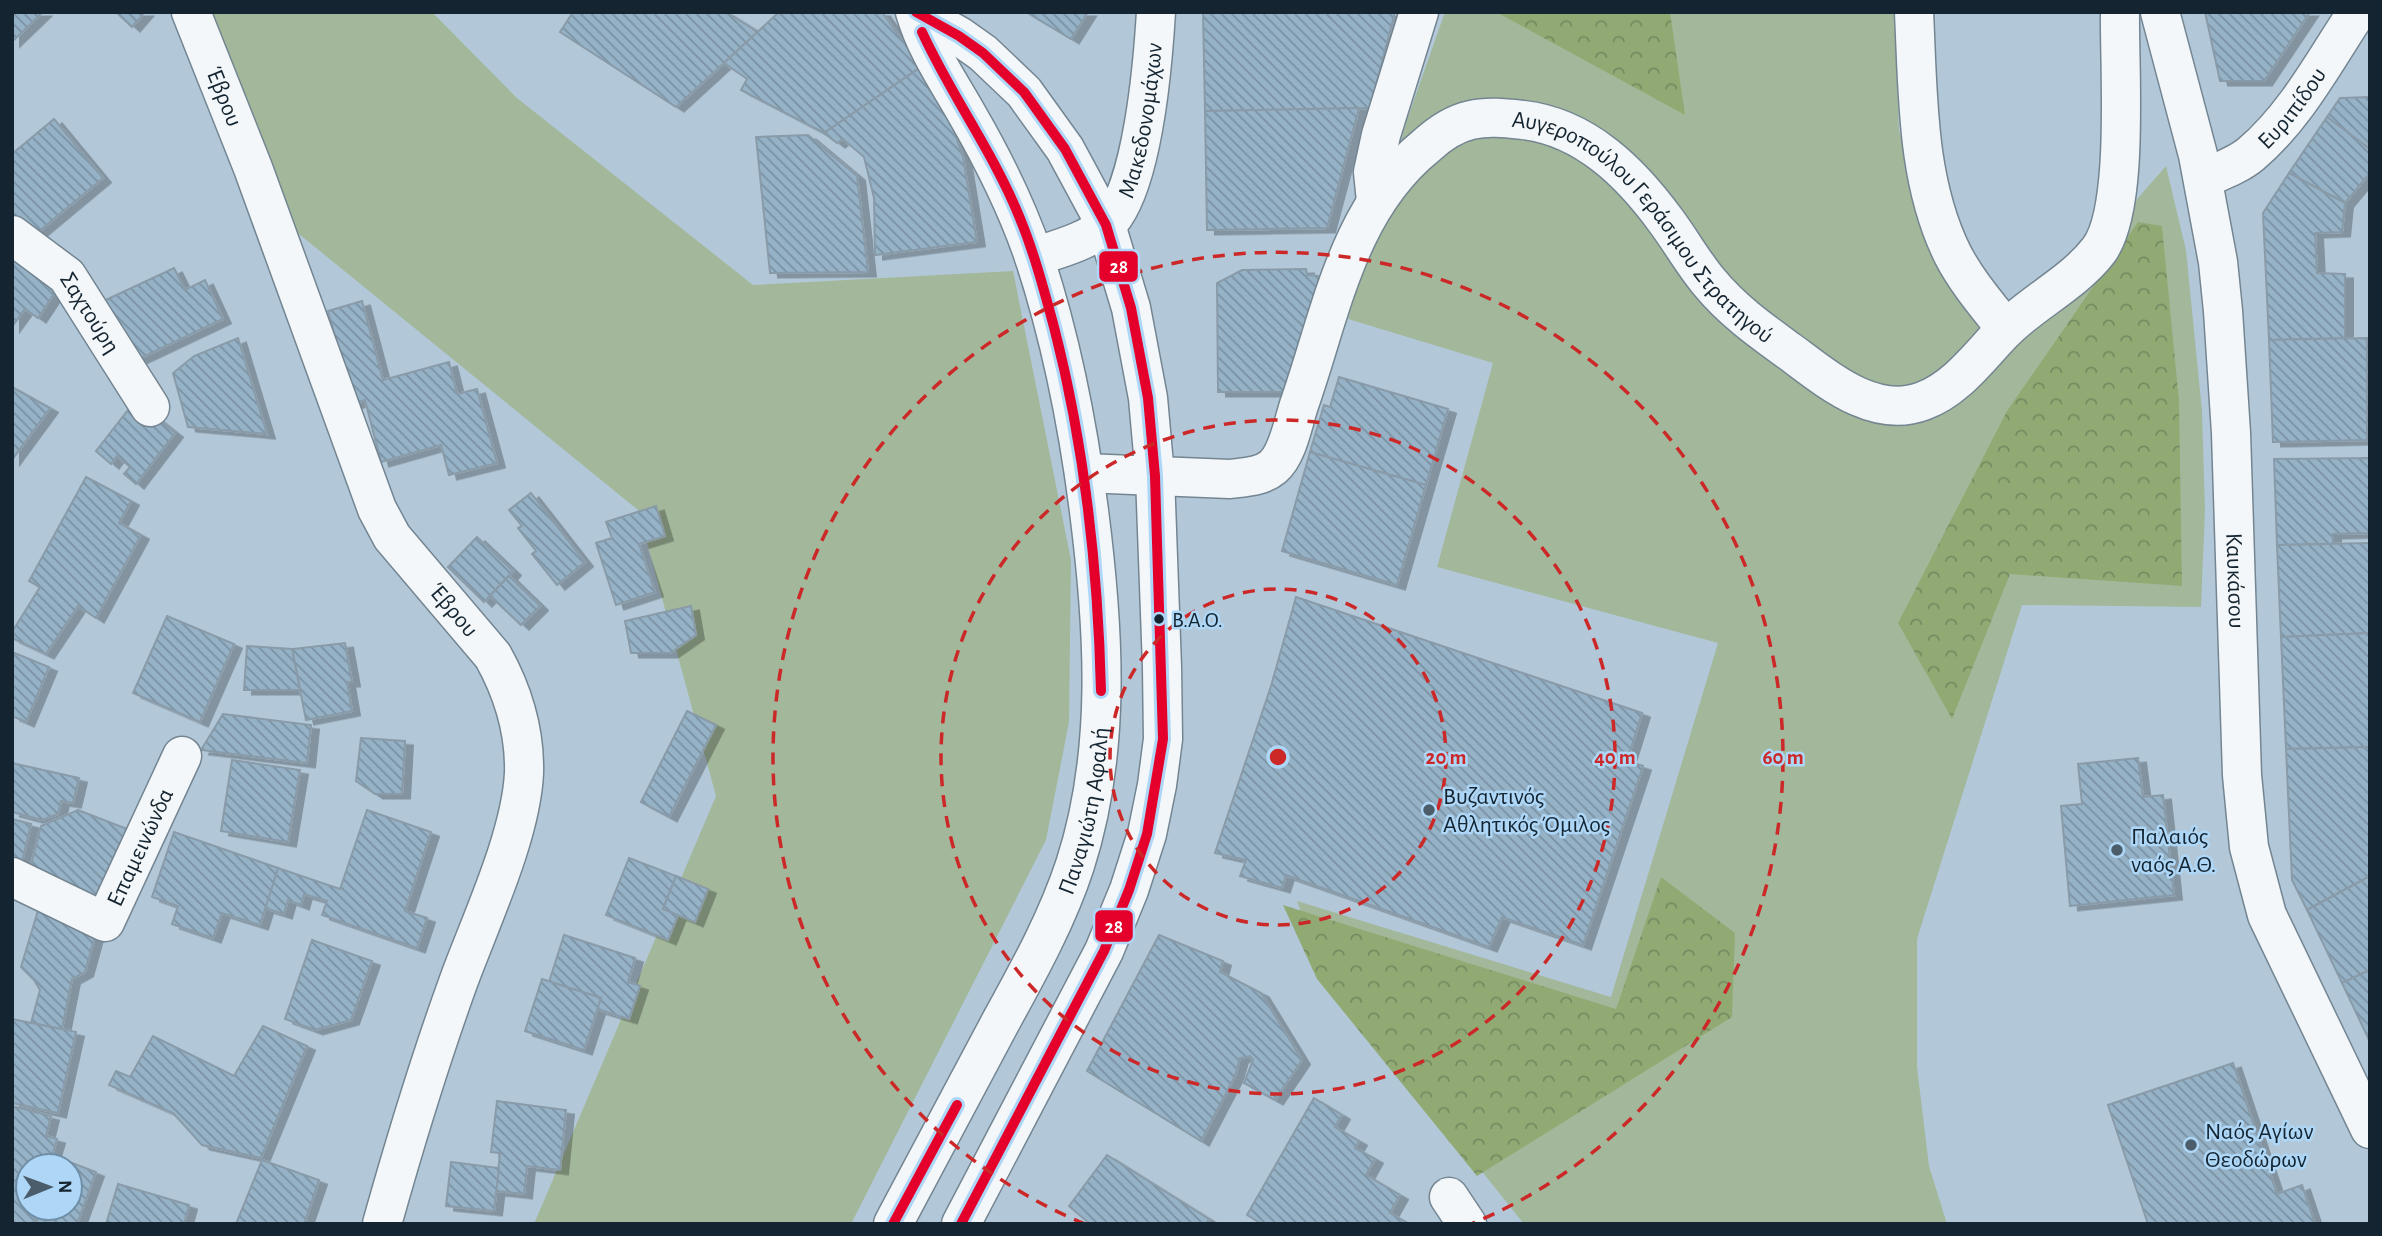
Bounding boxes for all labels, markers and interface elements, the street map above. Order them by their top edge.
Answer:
street label: Μακεδονομάχων [1114,42,1167,201]
street label: Ευριπίδου [2254,63,2331,154]
street label: Έβρου [201,64,246,130]
street label: Αυγεροπούλου Γεράσιμου Στρατηγού [1511,108,1777,348]
line badge: 28 [1098,250,1139,283]
text: 28 [1110,258,1128,277]
street label: Σαχτούρη [55,268,124,358]
street label: Καυκάσου [2221,532,2248,629]
street label: Έβρου [424,579,482,642]
place label: Β.Α.Ο. [1172,609,1223,631]
marker: Β.Α.Ο. [1152,612,1166,626]
street label: Παναγιώτη Αφαλή [1054,726,1113,898]
centre of rings [1266,745,1290,769]
text: 20 m [1426,747,1466,768]
text: 40 m [1594,747,1636,768]
text: 60 m [1762,747,1804,768]
street label: Επαμεινώνδα [103,785,178,910]
place label: Βυζαντινός Αθλητικός Όμιλος [1443,785,1610,837]
marker: Βυζαντινός Αθλητικός Όμιλος [1421,802,1437,818]
place label: Παλαιός ναός Α.Θ. [2131,825,2216,877]
marker: Παλαιός ναός Α.Θ. [2109,842,2125,858]
line badge: 28 [1094,909,1134,943]
text: 28 [1105,918,1123,937]
place label: Ναός Αγίων Θεοδώρων [2205,1120,2313,1172]
marker: Ναός Αγίων Θεοδώρων [2183,1137,2199,1153]
north arrow [14,1152,84,1222]
text: N [55,1180,74,1194]

